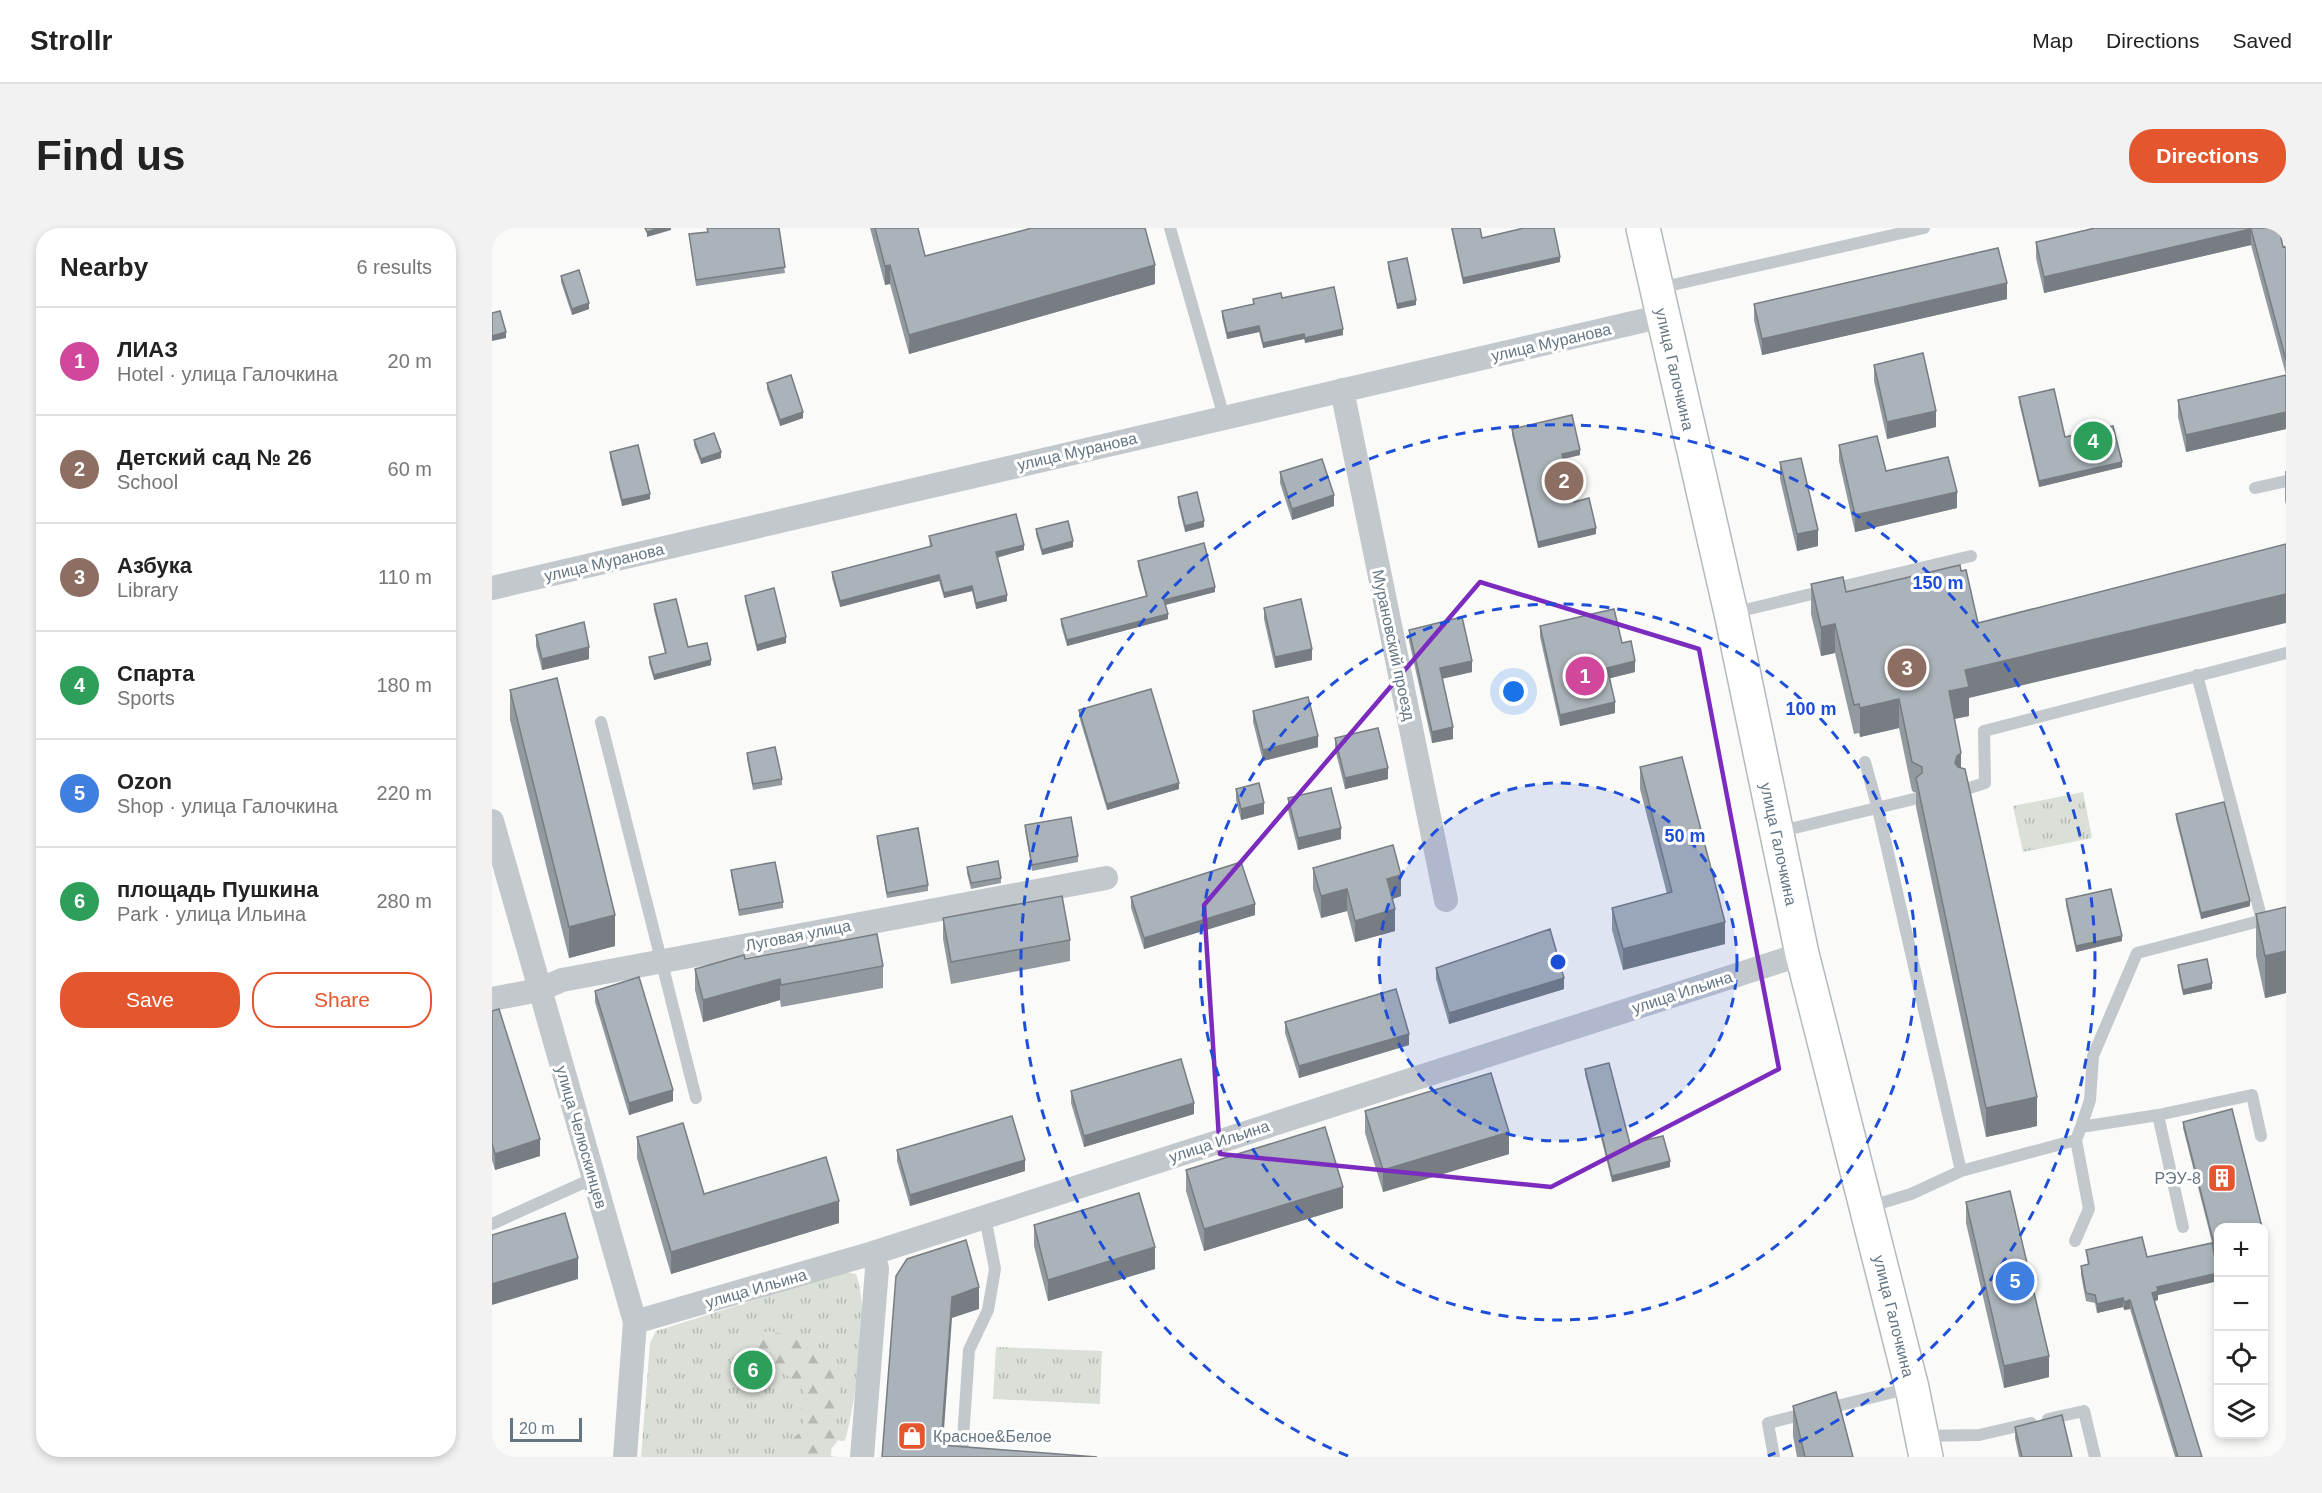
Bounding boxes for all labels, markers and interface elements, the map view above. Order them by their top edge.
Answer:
text: Strollr [30,25,112,56]
text: Map [2032,29,2073,52]
text: Directions [2106,29,2199,52]
text: Saved [2232,29,2292,52]
button: Directions [2129,129,2286,183]
text: Find us [36,132,185,179]
text: Nearby [60,252,148,282]
text: 6 results [356,256,432,278]
street label: улица Галочкина [1652,306,1697,432]
street label: улица Муранова [1490,320,1613,365]
text: ЛИАЗ [117,337,178,362]
text: 1 [74,350,85,372]
text: 20 m [388,350,432,372]
text: Hotel · улица Галочкина [117,363,338,385]
pin: 4 [2074,418,2112,464]
street label: улица Муранова [1016,429,1139,474]
text: Детский сад № 26 [117,445,312,470]
text: 2 [74,458,85,480]
text: 60 m [388,458,432,480]
pin: 2 [1544,458,1584,504]
text: School [117,471,178,493]
street label: улица Муранова [543,540,666,585]
text: Азбука [117,553,192,578]
text: 3 [74,566,85,588]
text: 110 m [378,566,432,588]
street label: Мурановский проезд [1369,568,1418,723]
text: 150 m [1912,573,1964,593]
text: Library [117,579,178,601]
pin: 3 [1888,646,1926,690]
pin: 1 [1566,654,1604,698]
text: Спарта [117,661,195,686]
text: 4 [74,674,85,696]
text: 180 m [376,674,432,696]
your location [1499,677,1528,706]
text: Sports [117,687,175,709]
text: 100 m [1785,699,1837,719]
text: Ozon [117,769,172,794]
street label: улица Галочкина [1757,781,1800,907]
text: 5 [74,782,85,804]
text: 220 m [376,782,432,804]
text: Shop · улица Галочкина [117,795,338,817]
text: 50 m [1664,826,1706,846]
text: площадь Пушкина [117,877,319,902]
text: 6 [74,890,85,912]
text: 280 m [376,890,432,912]
text: Park · улица Ильина [117,903,306,925]
street label: Луговая улица [744,917,853,954]
centre of rings [1548,952,1568,972]
street label: улица Ильина [1630,968,1734,1017]
button: Save [60,972,240,1028]
button: Share [252,972,432,1028]
street label: улица Челюскинцев [553,1064,610,1211]
street label: улица Ильина [1167,1117,1271,1166]
building icon: РЭУ-8 [2206,1162,2238,1194]
place label: РЭУ-8 [2154,1170,2201,1187]
map controls [2214,1223,2268,1439]
button: + [2214,1223,2268,1277]
street label: улица Галочкина [1870,1253,1917,1379]
pin: 5 [1996,1258,2035,1304]
street label: улица Ильина [704,1266,809,1311]
button: − [2214,1277,2268,1331]
button: locate [2214,1331,2268,1385]
pin: 6 [734,1348,772,1392]
button: layers [2214,1385,2268,1439]
scale bar [510,1415,582,1442]
text: 20 m [519,1420,555,1437]
shop icon: Красное&Белое [896,1420,928,1452]
place label: Красное&Белое [933,1428,1052,1445]

